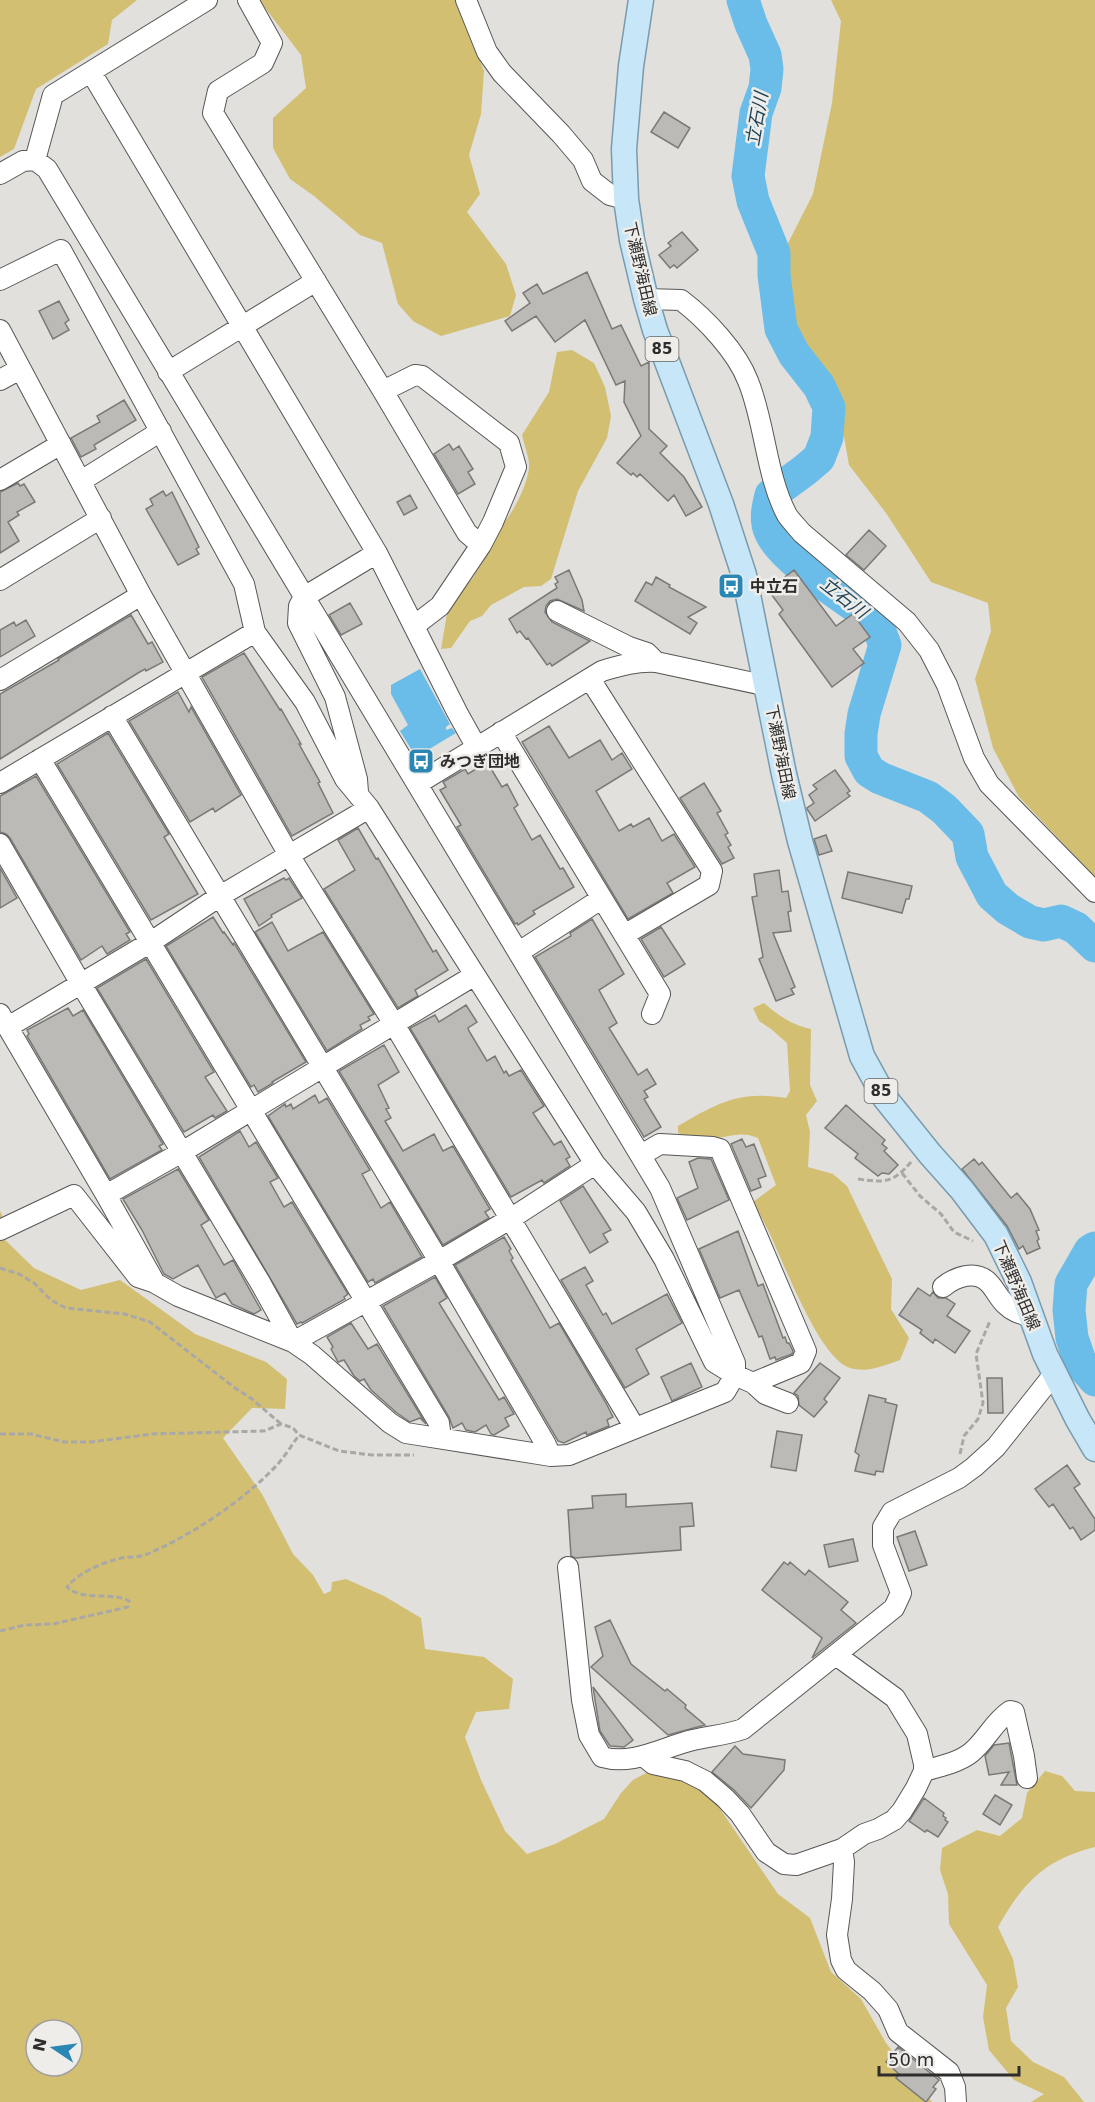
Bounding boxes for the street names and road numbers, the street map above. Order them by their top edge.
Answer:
street label: 下瀬野海田線 [620,220,661,318]
road number: 85 [646,337,678,361]
street label: 下瀬野海田線 [762,703,799,801]
road number: 85 [864,1079,898,1103]
street label: 下瀬野海田線 [989,1237,1044,1333]

